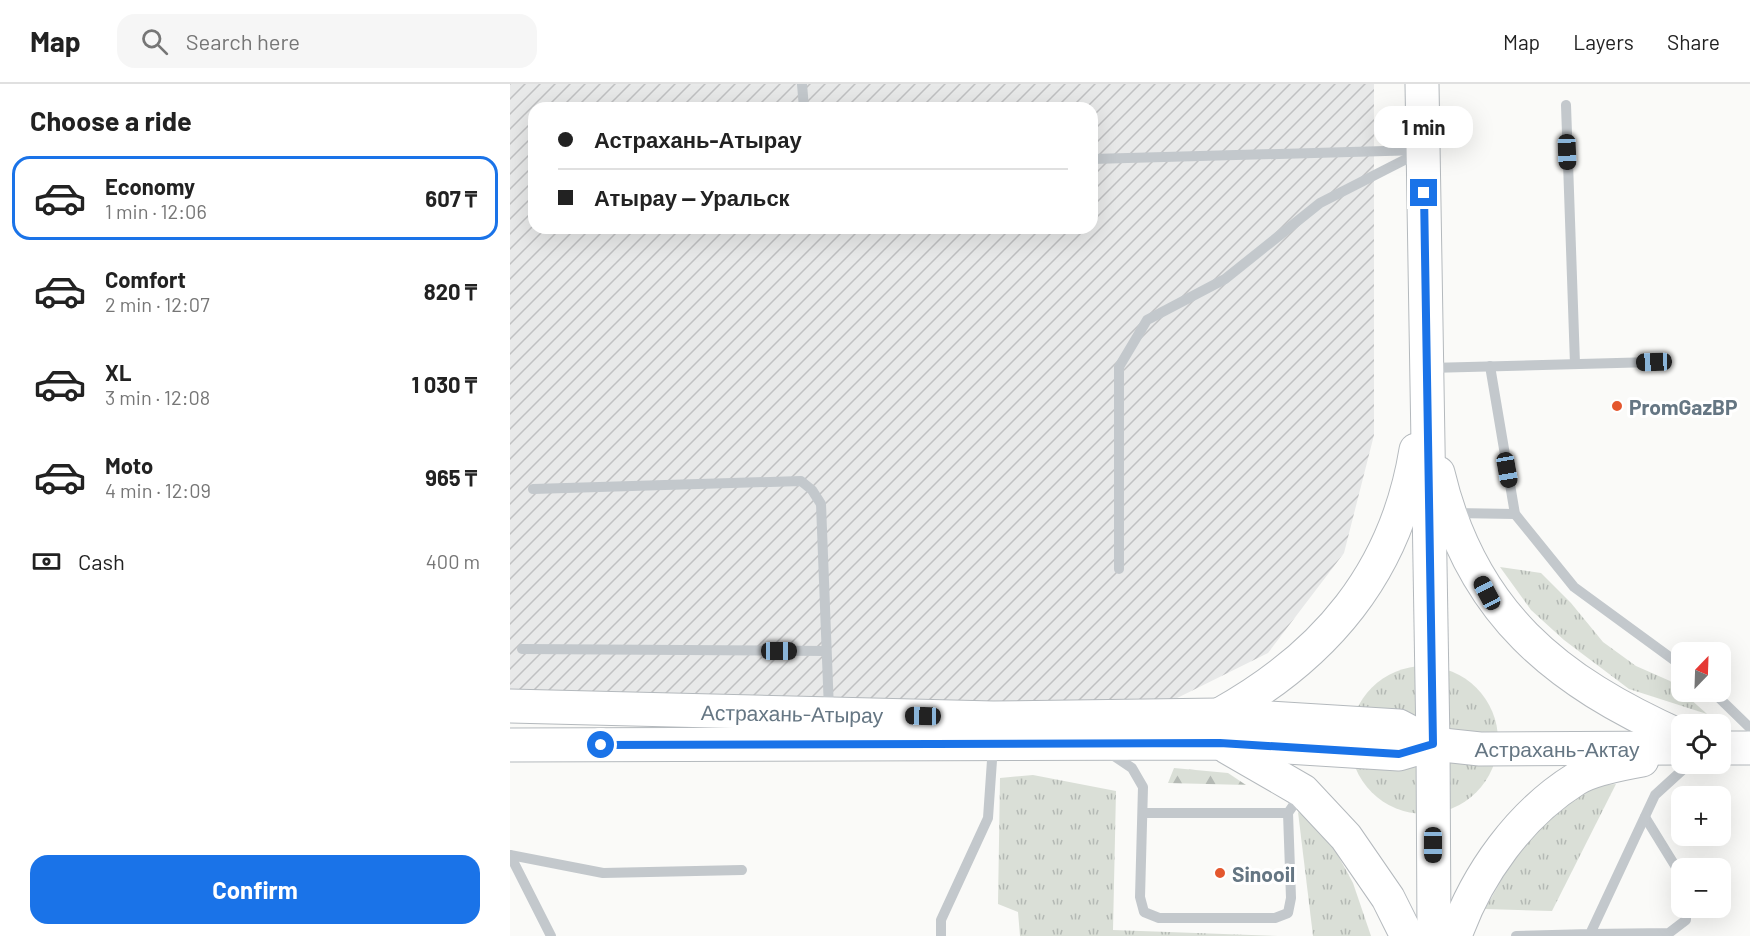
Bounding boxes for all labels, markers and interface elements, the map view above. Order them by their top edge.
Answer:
search box [117,14,537,68]
text: Map [30,24,81,58]
icon: search [138,25,171,58]
text: Search here [186,28,300,54]
text: Map [1503,29,1540,54]
text: Layers [1573,29,1634,54]
text: Share [1667,29,1720,54]
text: Choose a ride [30,104,192,136]
callout: 1 min [1374,106,1474,148]
text: 1 min [1402,115,1445,139]
text: Астрахань-Атырау [594,126,802,152]
car [1557,134,1577,170]
icon: car [33,171,87,225]
text: Economy [105,173,195,199]
route end [1410,179,1437,206]
text: Атырау — Уральск [594,184,790,210]
text: 607 ₸ [425,185,477,211]
text: 1 min · 12:06 [105,199,207,223]
icon: car [33,264,87,318]
text: Comfort [105,266,186,292]
text: 820 ₸ [424,278,477,304]
text: 2 min · 12:07 [105,292,210,316]
car [1636,352,1672,372]
icon: car [33,357,87,411]
text: XL [105,359,131,385]
text: 1 030 ₸ [411,371,477,397]
text: 3 min · 12:08 [105,385,210,409]
place label: PromGazBP [1629,394,1738,419]
marker: PromGazBP [1610,399,1624,413]
icon: car [33,450,87,504]
car [1495,451,1519,489]
text: Moto [105,452,153,478]
text: 965 ₸ [425,464,477,490]
text: 4 min · 12:09 [105,478,211,502]
icon: cash [30,545,63,578]
text: Cash [78,548,125,574]
text: 400 m [426,549,480,573]
car [1471,573,1503,613]
car [761,642,797,660]
north arrow [1671,642,1731,702]
map controls [1671,642,1731,918]
street label: Астрахань-Атырау [701,699,884,727]
car [905,707,941,725]
button: locate [1671,714,1731,774]
route start [587,731,614,758]
street label: Астрахань-Актау [1475,736,1640,761]
button: + [1671,786,1731,846]
car [1424,827,1442,863]
button: Confirm [30,855,480,924]
button: − [1671,858,1731,918]
place label: Sinooil [1232,861,1295,886]
marker: Sinooil [1213,866,1227,880]

